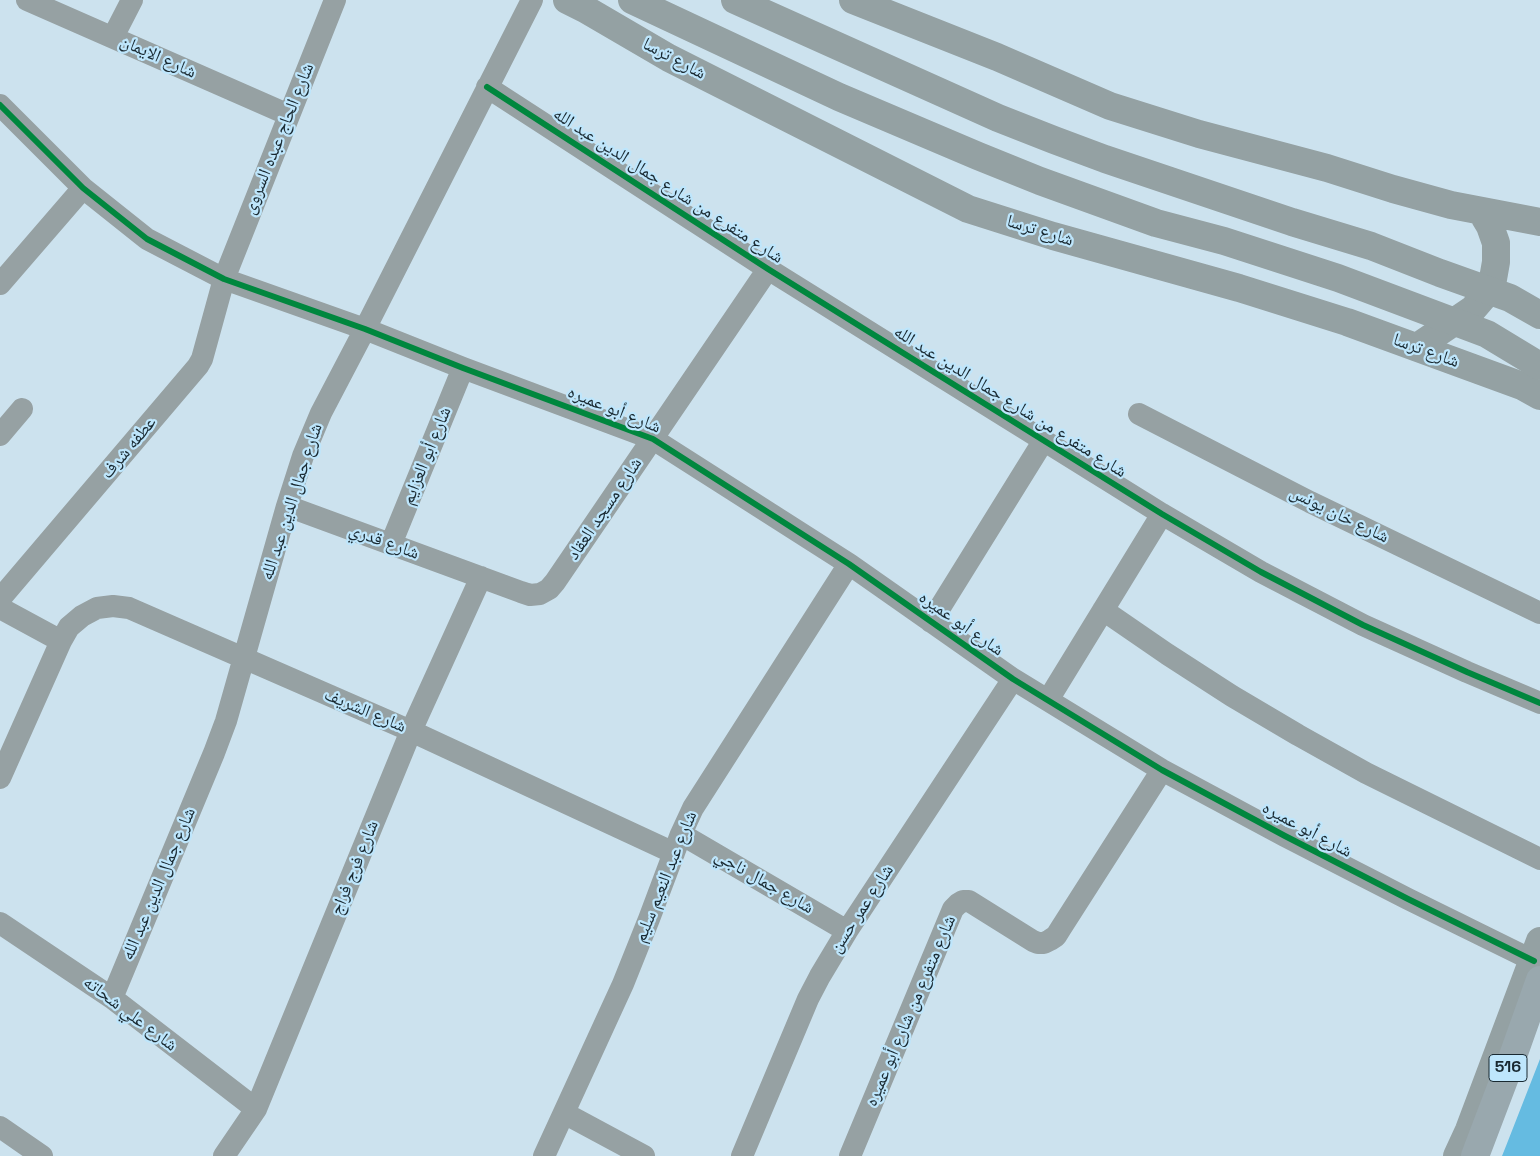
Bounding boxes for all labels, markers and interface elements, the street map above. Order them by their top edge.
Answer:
street label: شارع الايمان [117,31,199,83]
street label: شارع ترسا [639,33,709,85]
street label: شارع الحاج عبده السروى [239,60,319,218]
street label: شارع متفرع من شارع جمال الدين عبد الله [549,103,787,269]
street label: شارع ترسا [1004,211,1076,251]
street label: شارع متفرع من شارع جمال الدين عبد الله [890,321,1130,483]
street label: شارع ترسا [1390,329,1462,373]
street label: شارع أبو عميره [564,381,664,439]
street label: شارع أبو العزايم [398,404,456,508]
street label: عطفه شرف [97,413,161,483]
street label: شارع جمال الدين عبد الله [256,421,328,583]
street label: شارع مسجد العقاد [563,454,647,564]
street label: شارع خان يونس [1286,482,1392,548]
street label: شارع قدري [346,519,422,565]
street label: شارع أبو عميره [914,587,1008,661]
street label: شارع الشريف [321,684,409,738]
street label: شارع أبو عميره [1258,797,1356,863]
street label: شارع جمال الدين عبد الله [117,804,201,964]
street label: شارع عبد النعيم سليم [630,808,702,946]
street label: شارع فرج فراج [326,817,384,919]
street label: شارع جمال ناجي [711,845,817,919]
street label: شارع عمر حسن [825,861,899,957]
street label: شارع متفرع من شارع أبو عميره [861,912,961,1110]
street label: شارع علي شحاته [79,972,181,1056]
road number: 516 [1489,1054,1527,1082]

